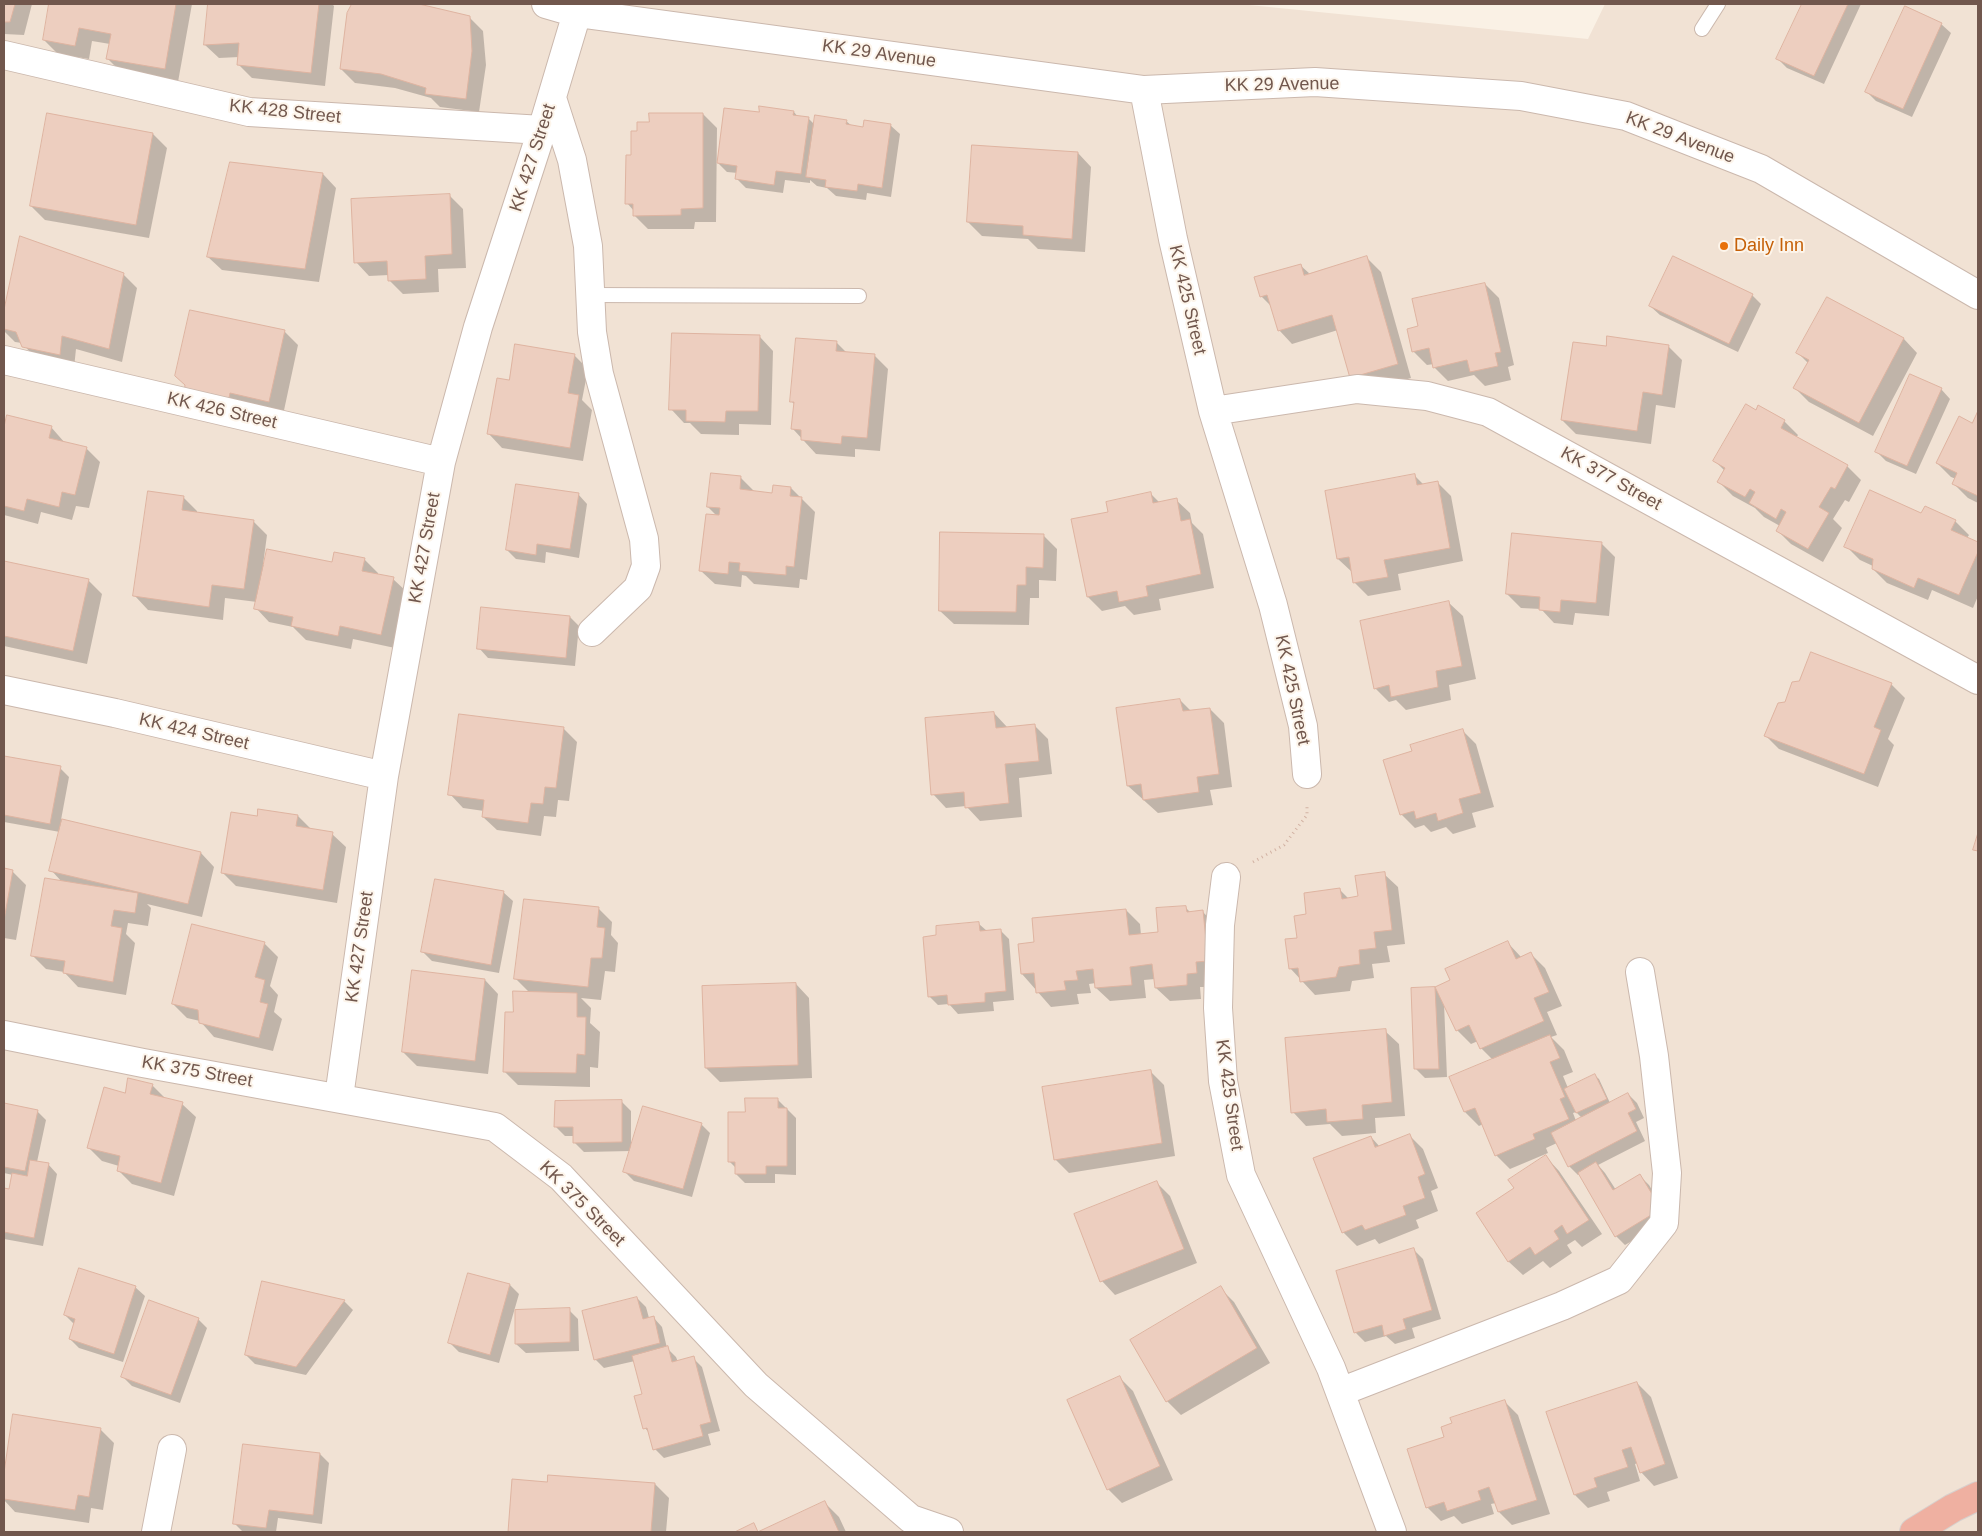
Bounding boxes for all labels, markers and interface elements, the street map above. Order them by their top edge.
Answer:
street label: KK 29 Avenue [821,35,937,73]
street label: KK 29 Avenue [1224,73,1340,97]
street label: KK 428 Street [228,95,342,129]
street label: KK 427 Street [505,101,561,215]
street label: KK 29 Avenue [1623,107,1737,169]
place label: Daily Inn [1734,235,1804,257]
marker: Daily Inn [1718,240,1730,252]
street label: KK 425 Street [1164,243,1210,357]
street label: KK 426 Street [165,388,279,434]
street label: KK 377 Street [1557,442,1665,516]
street label: KK 427 Street [405,491,445,605]
street label: KK 425 Street [1270,633,1314,747]
street label: KK 424 Street [137,709,251,755]
street label: KK 427 Street [342,890,378,1004]
street label: KK 425 Street [1211,1038,1247,1152]
street label: KK 375 Street [140,1052,254,1092]
street label: KK 375 Street [535,1157,629,1251]

